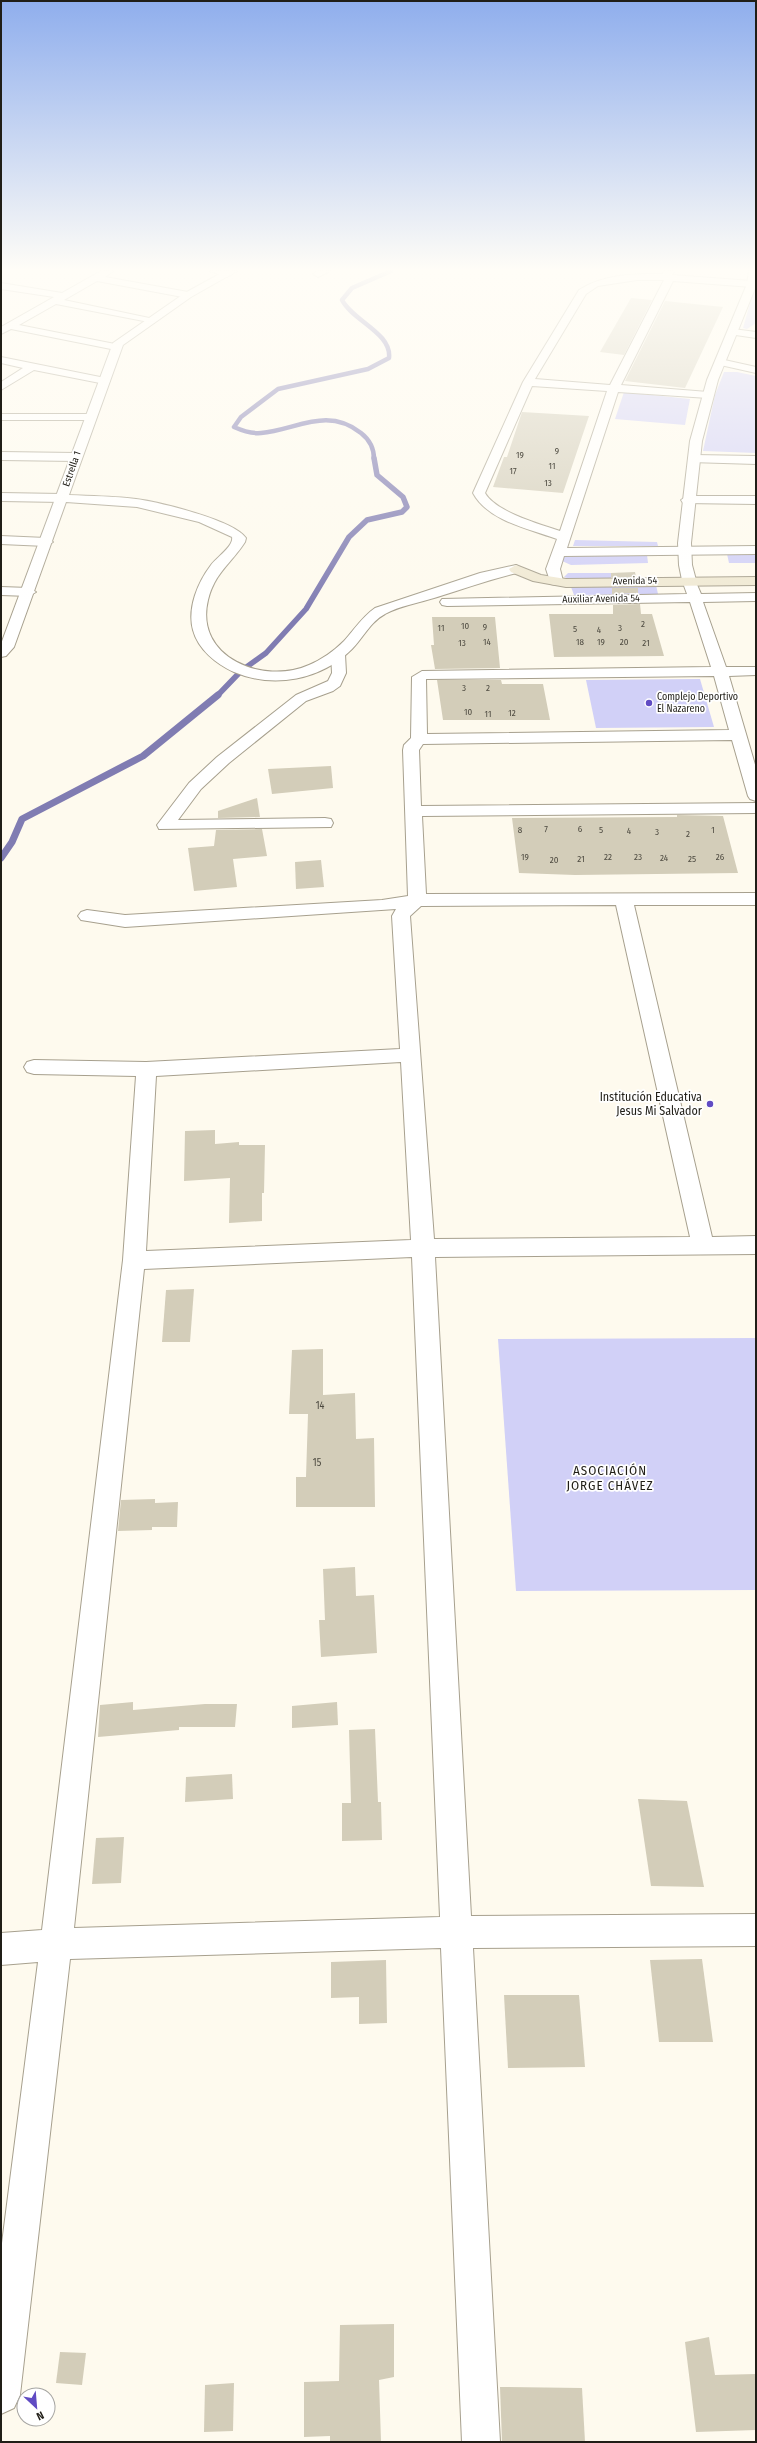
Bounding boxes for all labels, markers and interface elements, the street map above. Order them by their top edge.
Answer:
house number: 9 [555,446,559,456]
street label: Estrella 1 [60,450,84,488]
house number: 19 [516,450,524,460]
house number: 11 [549,461,555,471]
house number: 17 [509,466,517,476]
house number: 13 [544,478,552,488]
street label: Avenida 54 [613,575,657,587]
street label: Auxiliar Avenida 54 [562,592,640,606]
house number: 2 [641,619,645,629]
house number: 10 [461,621,469,631]
house number: 9 [483,622,487,632]
house number: 11 [438,623,444,633]
house number: 3 [618,623,622,633]
house number: 5 [573,624,577,634]
house number: 4 [597,625,602,635]
house number: 14 [483,637,492,647]
house number: 18 [576,637,585,647]
house number: 19 [597,637,605,647]
house number: 20 [620,637,629,647]
house number: 13 [458,638,466,648]
house number: 21 [642,638,650,648]
house number: 3 [462,683,466,693]
house number: 2 [486,683,490,693]
place label: Complejo Deportivo El Nazareno [657,691,738,715]
marker: Complejo Deportivo El Nazareno [644,698,654,708]
house number: 10 [464,707,472,717]
house number: 12 [508,708,516,718]
house number: 11 [485,709,491,719]
house number: 7 [544,824,548,834]
house number: 6 [578,824,583,834]
house number: 8 [518,825,523,835]
house number: 5 [599,825,603,835]
house number: 1 [711,825,715,835]
house number: 4 [627,826,632,836]
house number: 3 [655,827,659,837]
house number: 2 [686,829,690,839]
house number: 19 [521,852,529,862]
house number: 22 [604,852,612,862]
house number: 23 [634,852,642,862]
house number: 26 [716,852,725,862]
house number: 24 [660,853,669,863]
house number: 21 [577,854,585,864]
house number: 25 [688,854,696,864]
house number: 20 [550,855,559,865]
place label: Institución Educativa Jesus Mi Salvador [600,1090,703,1118]
marker: Institución Educativa Jesus Mi Salvador [705,1099,715,1109]
house number: 14 [316,1400,325,1412]
house number: 15 [313,1457,322,1469]
district label: ASOCIACIÓN JORGE CHÁVEZ [566,1463,654,1493]
north arrow [16,2387,56,2427]
text: N [34,2408,46,2423]

